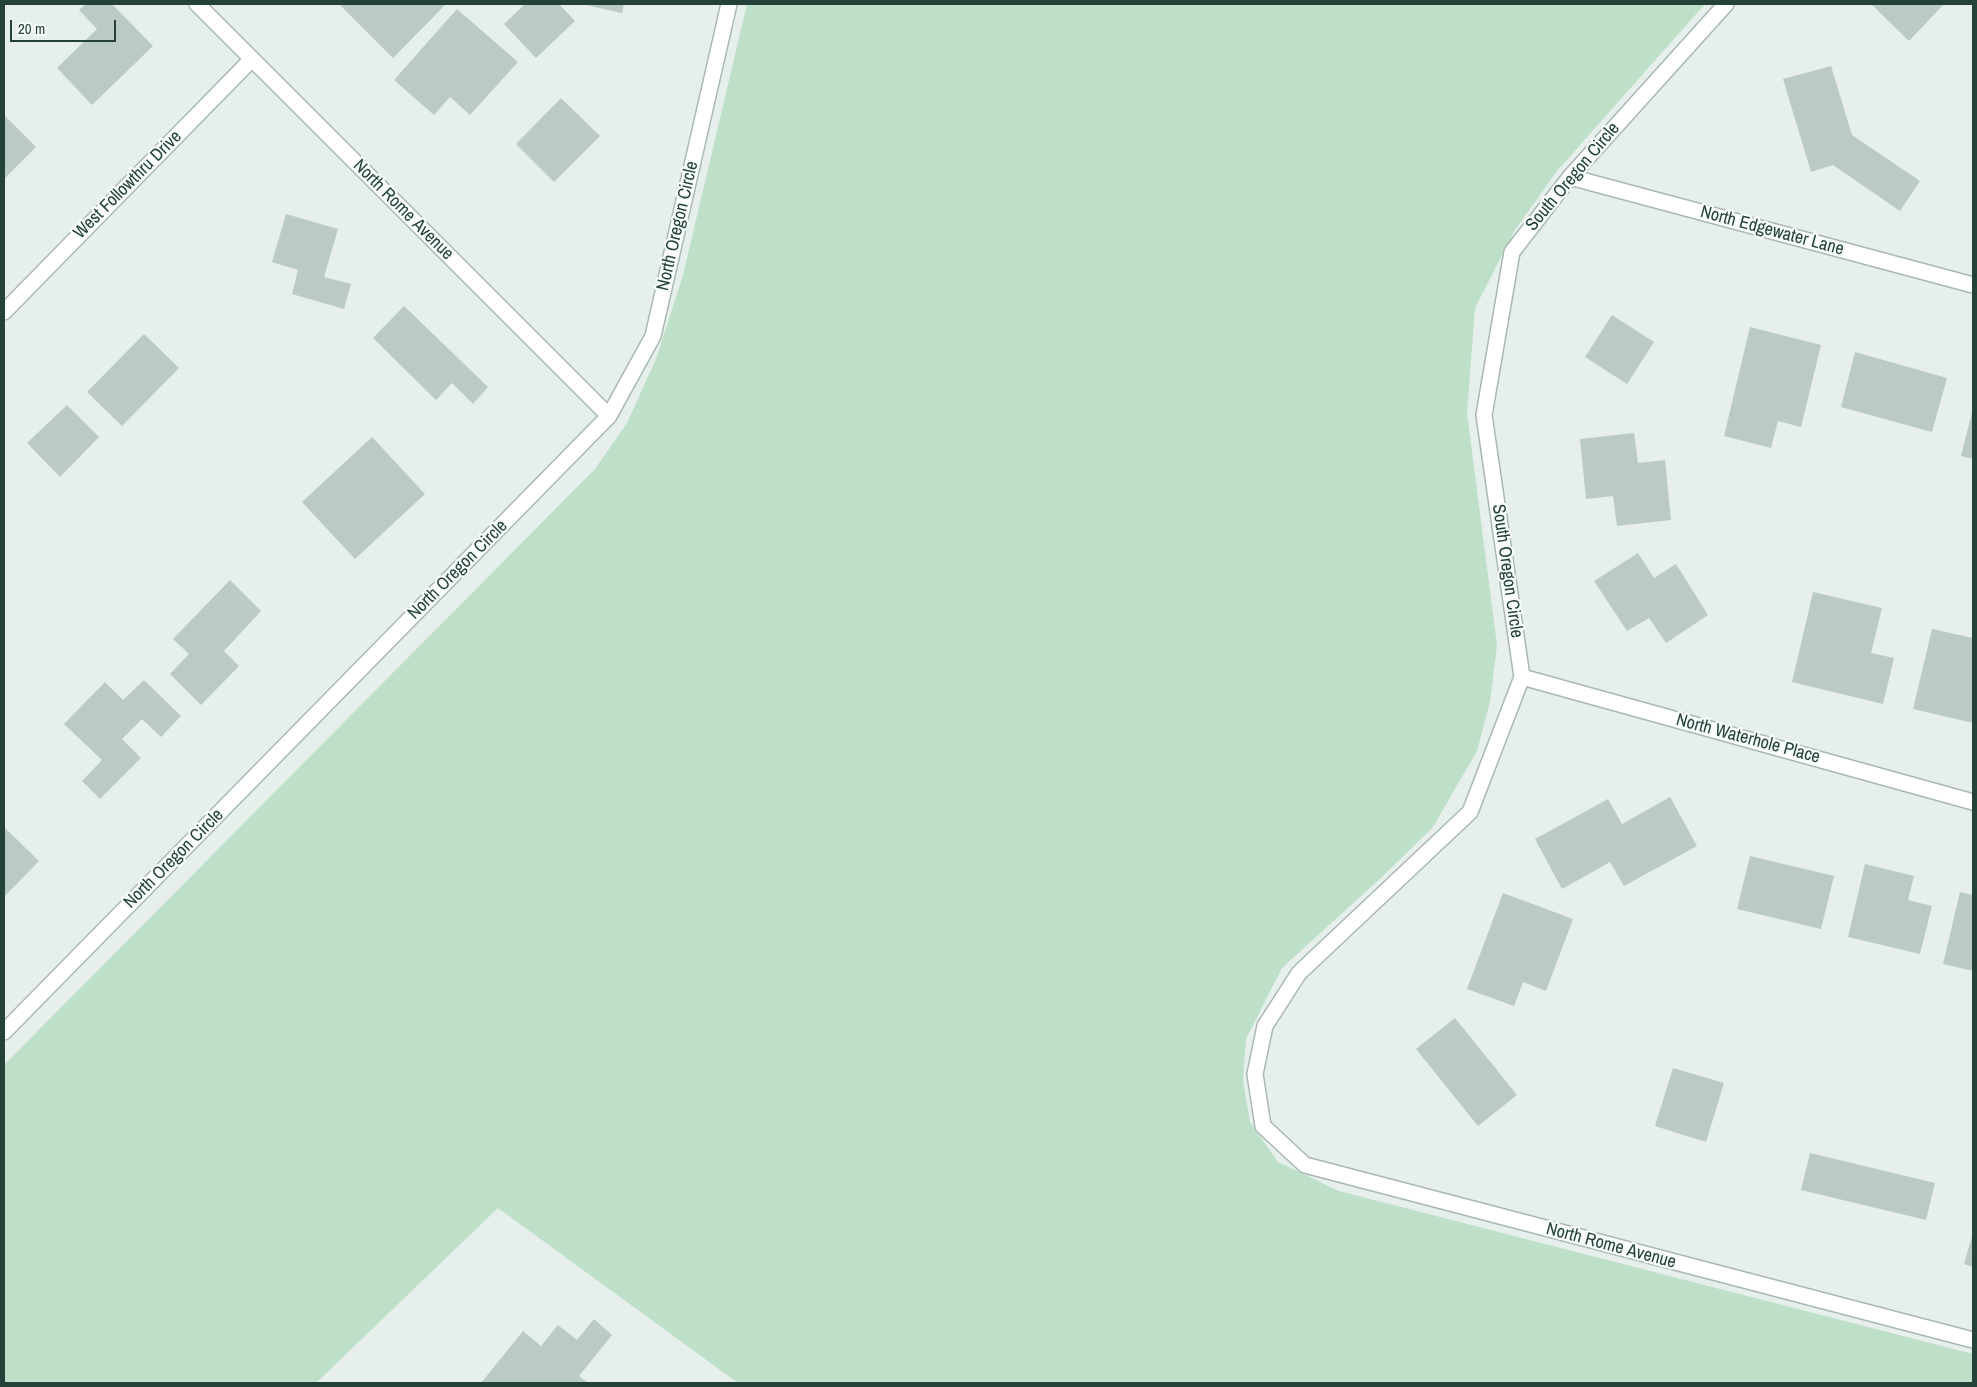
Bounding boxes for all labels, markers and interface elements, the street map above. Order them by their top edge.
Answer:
scale bar [12,10,119,42]
text: 20 m [18,18,45,39]
street label: South Oregon Circle [1521,119,1625,235]
street label: West Followthru Drive [69,126,187,244]
street label: North Rome Avenue [348,155,458,265]
street label: North Oregon Circle [653,159,703,293]
street label: North Edgewater Lane [1698,201,1846,261]
street label: South Oregon Circle [1487,503,1527,639]
street label: North Oregon Circle [404,516,512,624]
street label: North Waterhole Place [1674,709,1822,769]
street label: North Oregon Circle [120,805,228,913]
street label: North Rome Avenue [1544,1218,1678,1274]

